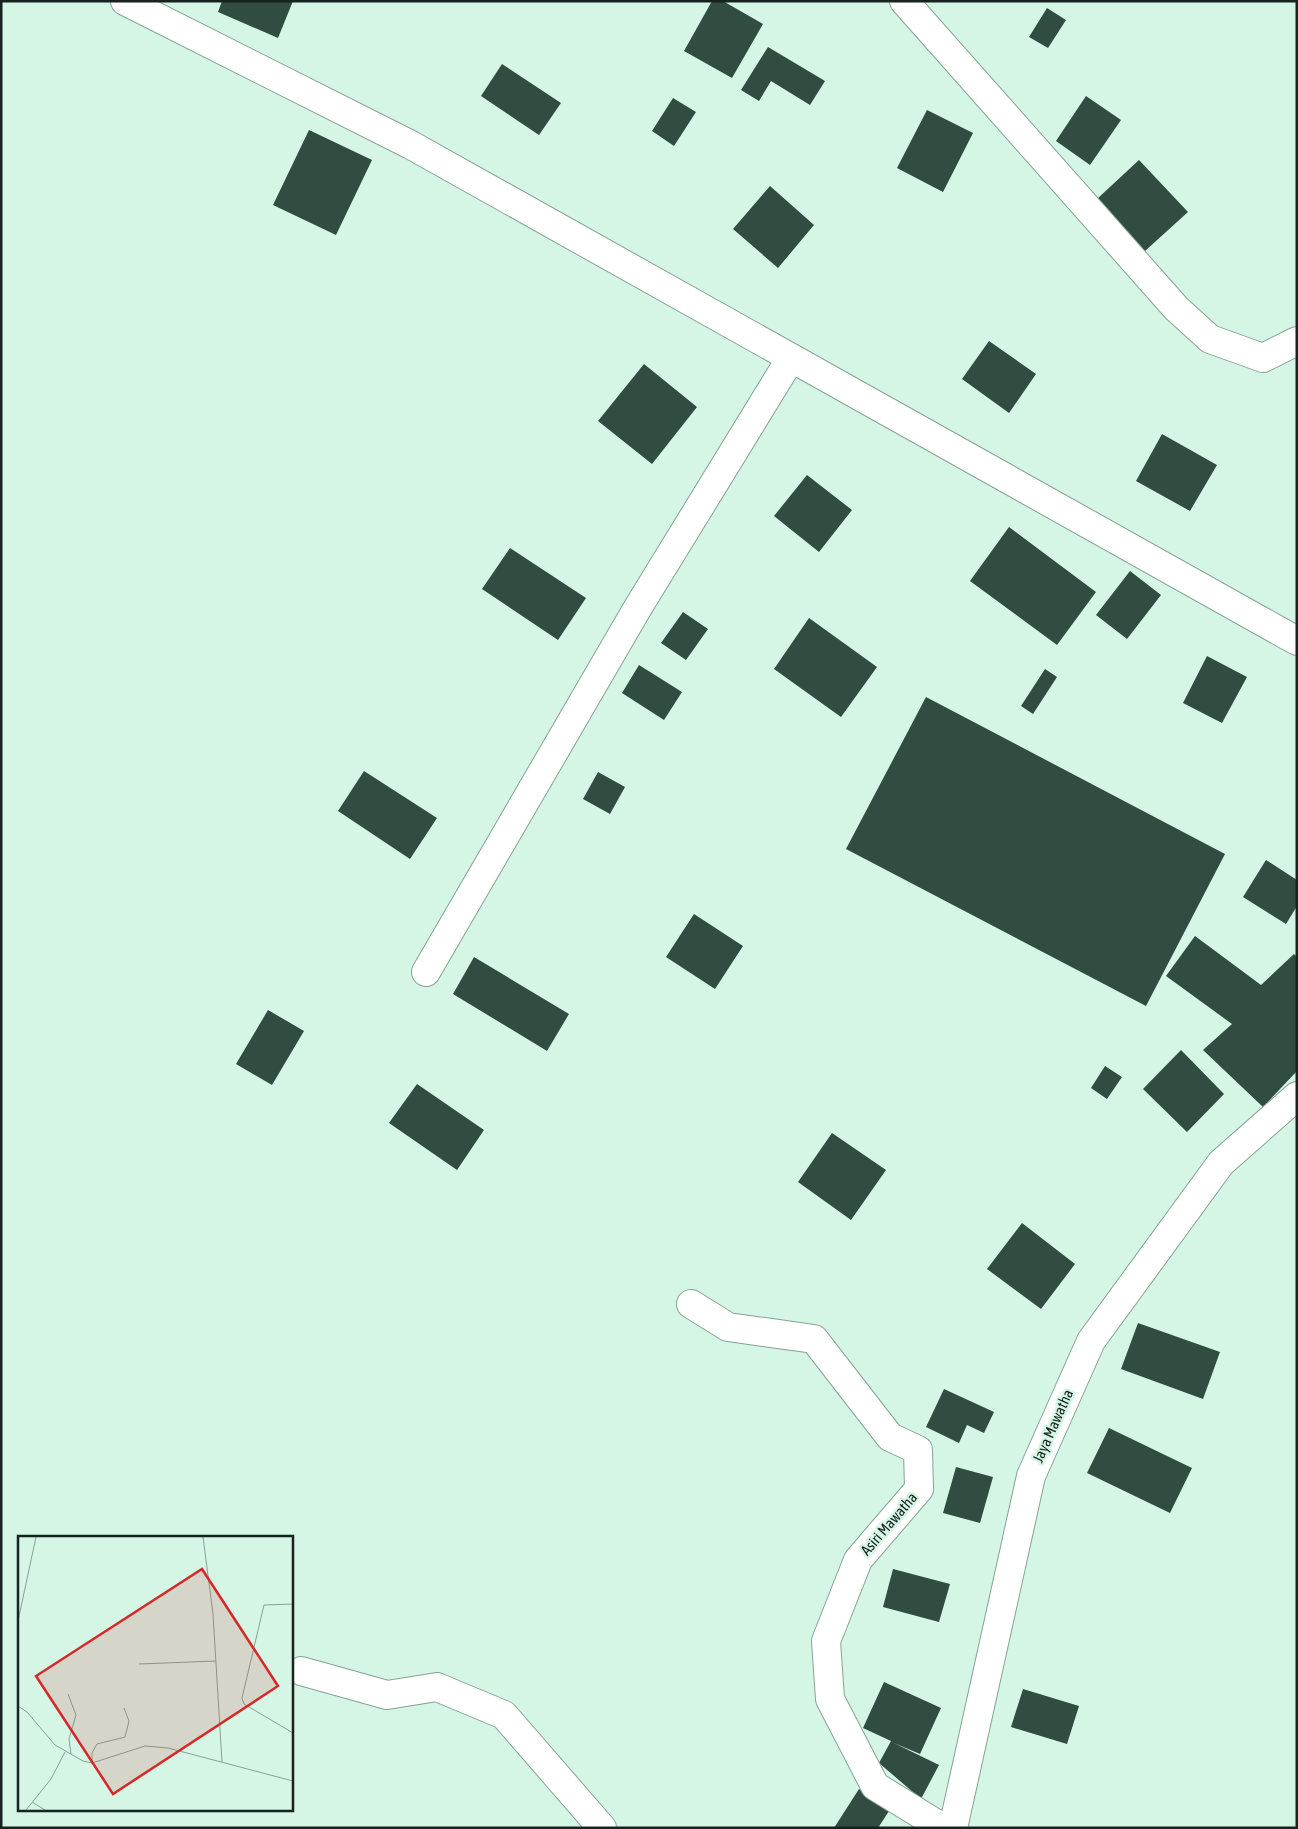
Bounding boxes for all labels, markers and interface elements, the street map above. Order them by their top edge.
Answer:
street label: Jaya Mawatha [1029,1387,1076,1465]
street label: Asiri Mawatha [857,1489,920,1558]
inset map [18,1536,292,1812]

